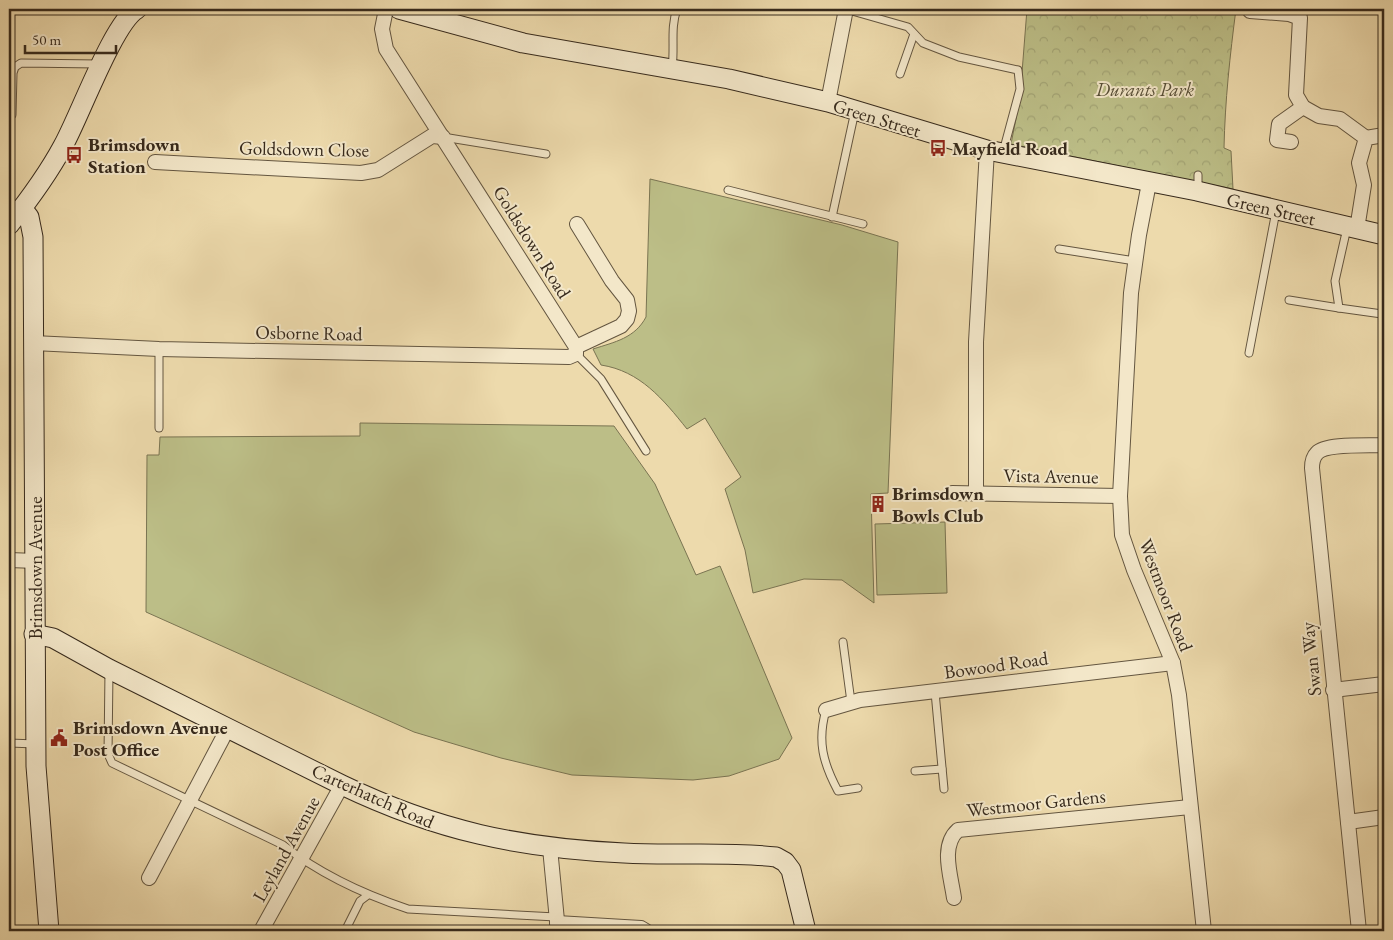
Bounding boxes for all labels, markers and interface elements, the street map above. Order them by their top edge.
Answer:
scale bar [25,22,116,54]
text: 50 m [32,30,61,49]
park label: Durants Park [1095,77,1195,102]
street label: Green Street [830,93,924,143]
place label: Brimsdown Station [88,132,180,179]
street label: Goldsdown Close [239,135,369,163]
place label: Mayfield Road [952,136,1069,161]
bus stop icon: Mayfield Road [928,138,948,158]
bus stop icon: Brimsdown Station [64,145,84,165]
street label: Goldsdown Road [487,181,577,303]
street label: Green Street [1224,187,1318,231]
street label: Osborne Road [255,320,363,346]
street label: Vista Avenue [1003,463,1099,489]
place label: Brimsdown Bowls Club [892,481,984,528]
building icon: Brimsdown Bowls Club [868,494,888,514]
street label: Brimsdown Avenue [23,496,48,640]
street label: Westmoor Road [1133,535,1199,655]
street label: Swan Way [1295,620,1327,697]
street label: Bowood Road [942,645,1050,685]
place label: Brimsdown Avenue Post Office [73,715,228,762]
public building icon: Brimsdown Avenue Post Office [49,728,69,748]
street label: Carterhatch Road [308,758,439,834]
street label: Westmoor Gardens [965,783,1107,823]
street label: Leyland Avenue [247,792,325,906]

